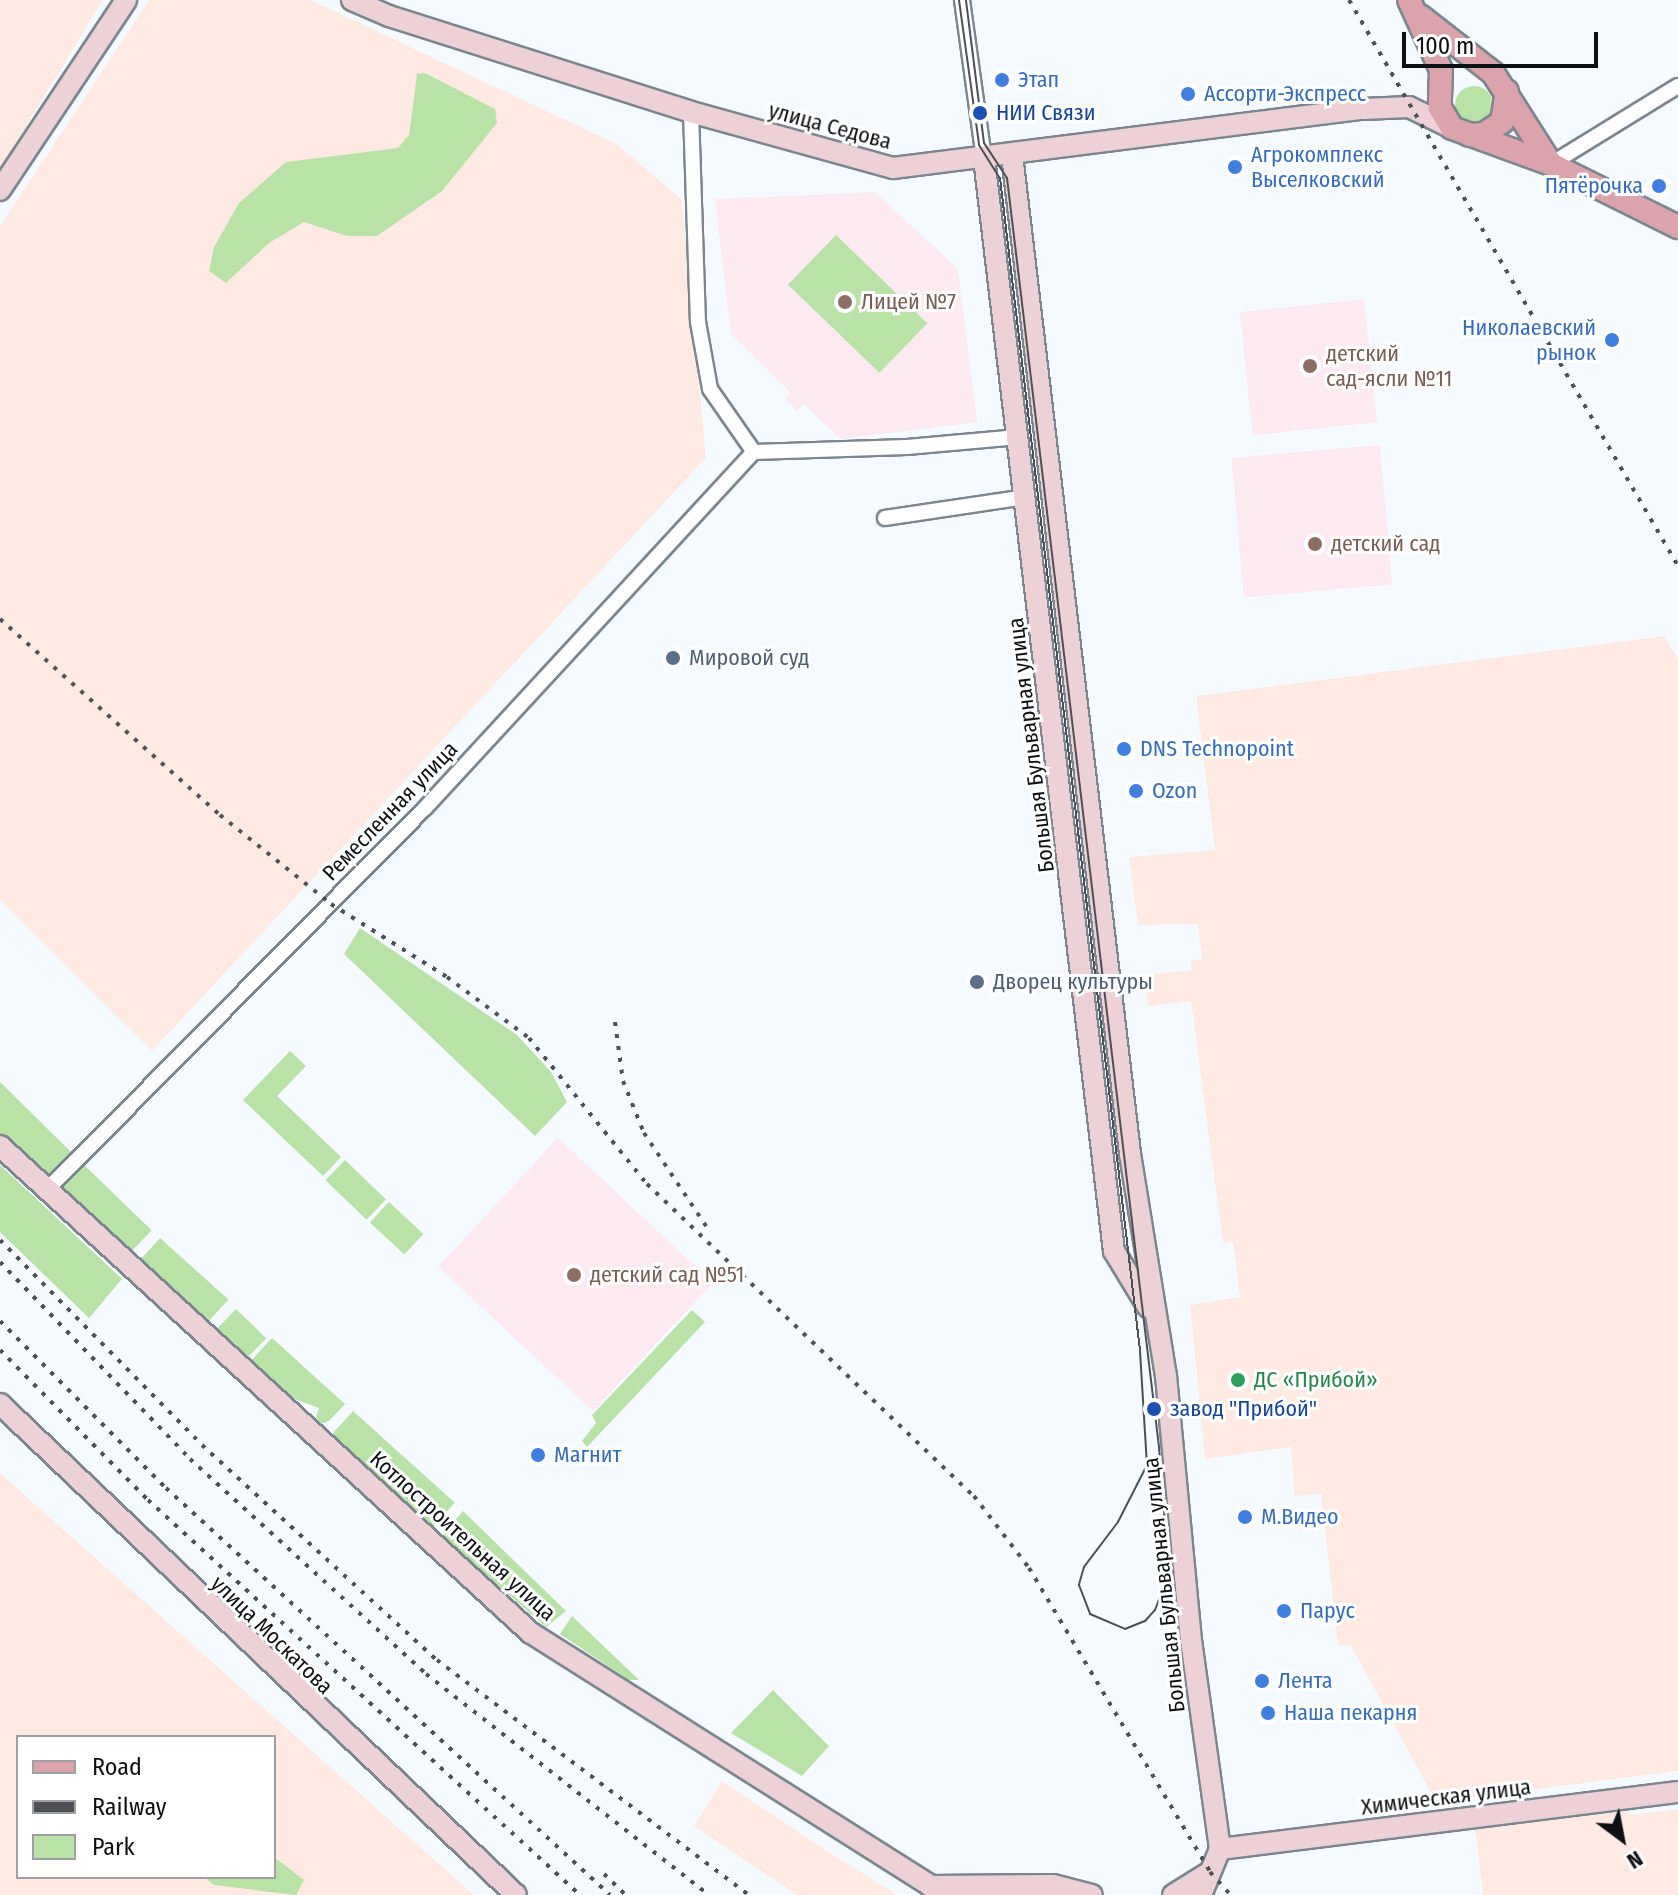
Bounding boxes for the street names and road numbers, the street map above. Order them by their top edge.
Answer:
street label: улица Седова [766,97,894,155]
street label: Большая Бульварная улица [1002,616,1060,874]
street label: Ремесленная улица [317,736,463,886]
street label: Котлостроительная улица [365,1446,561,1626]
street label: Большая Бульварная улица [1137,1456,1191,1714]
street label: улица Москатова [206,1570,338,1700]
street label: Химическая улица [1360,1773,1532,1821]

